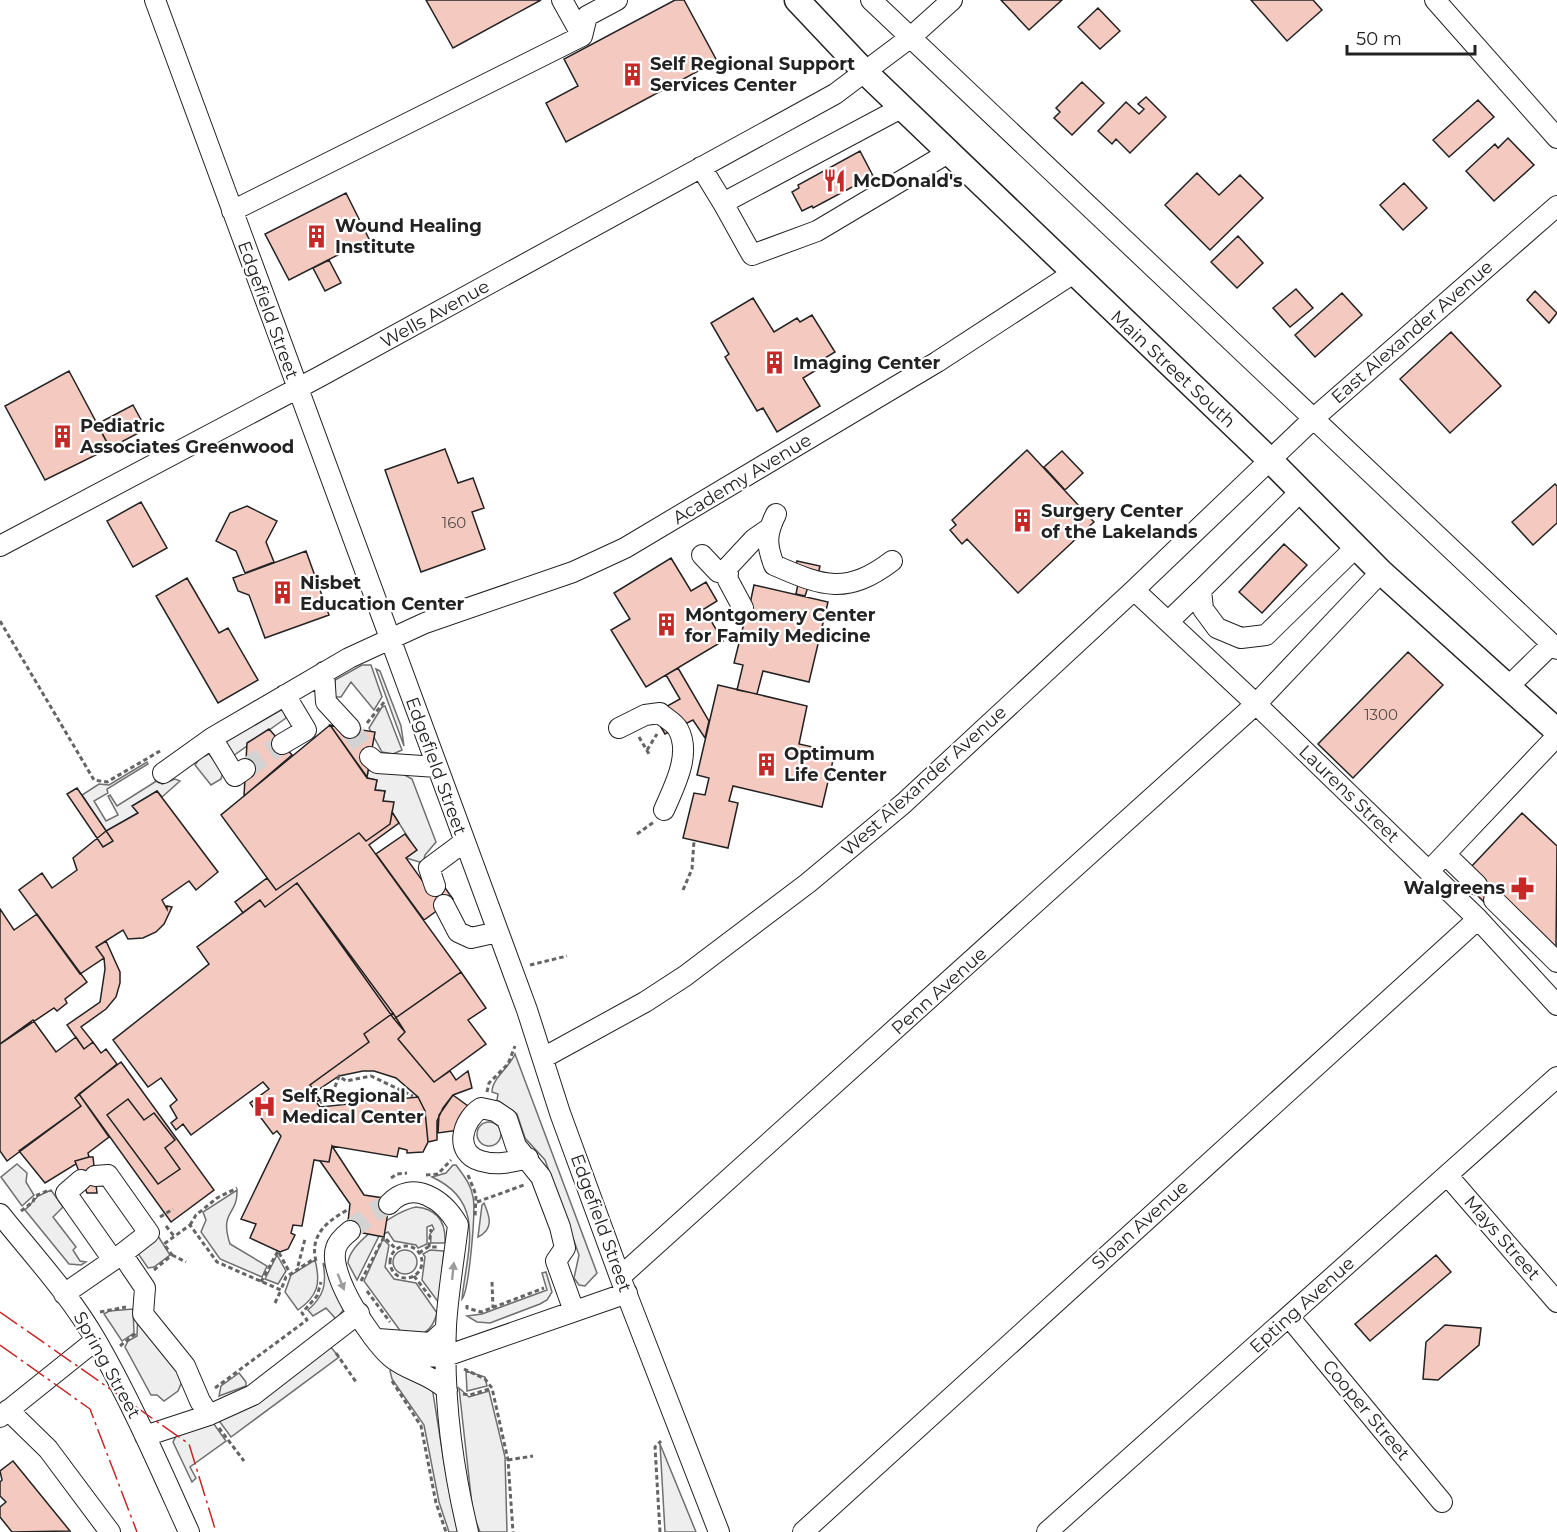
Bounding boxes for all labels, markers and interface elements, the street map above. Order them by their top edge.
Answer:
scale bar [1347,18,1474,56]
text: 50 m [1356,28,1402,50]
place label: Self Regional Support Services Center [650,53,855,96]
building icon: Self Regional Support Services Center [619,61,645,87]
restaurant icon: McDonald's [822,168,848,194]
place label: McDonald's [853,170,963,192]
place label: Wound Healing Institute [335,215,482,258]
building icon: Wound Healing Institute [304,223,330,249]
street label: Edgefield Street [233,238,303,382]
street label: East Alexander Avenue [1327,256,1497,408]
street label: Wells Avenue [377,275,493,353]
street label: Main Street South [1106,306,1240,432]
building icon: Imaging Center [762,350,788,376]
place label: Imaging Center [793,352,941,374]
place label: Pediatric Associates Greenwood [79,415,294,458]
building icon: Pediatric Associates Greenwood [49,423,75,449]
street label: Academy Avenue [669,429,815,529]
place label: Surgery Center of the Lakelands [1041,500,1198,543]
building icon: Surgery Center of the Lakelands [1010,508,1036,534]
house number: 160 [442,513,466,532]
place label: Nisbet Education Center [300,572,465,615]
building icon: Nisbet Education Center [269,580,295,606]
place label: Montgomery Center for Family Medicine [685,604,876,647]
building icon: Montgomery Center for Family Medicine [654,612,680,638]
street label: Edgefield Street [401,694,471,838]
street label: West Alexander Avenue [837,701,1011,861]
house number: 1300 [1364,705,1398,724]
street label: Laurens Street [1294,740,1404,848]
place label: Optimum Life Center [784,743,887,786]
building icon: Optimum Life Center [753,751,779,777]
pharmacy icon: Walgreens [1510,875,1536,901]
place label: Walgreens [1404,877,1505,899]
street label: Penn Avenue [887,942,991,1040]
place label: Self Regional Medical Center [282,1085,424,1128]
hospital icon: Self Regional Medical Center [251,1093,277,1119]
street label: Edgefield Street [566,1151,636,1295]
street label: Sloan Avenue [1087,1176,1193,1274]
street label: Mays Street [1459,1191,1545,1285]
street label: Epting Avenue [1245,1252,1359,1358]
one-way arrow [448,1262,458,1281]
one-way arrow [336,1274,346,1292]
street label: Spring Street [69,1308,145,1422]
street label: Cooper Street [1318,1355,1414,1465]

